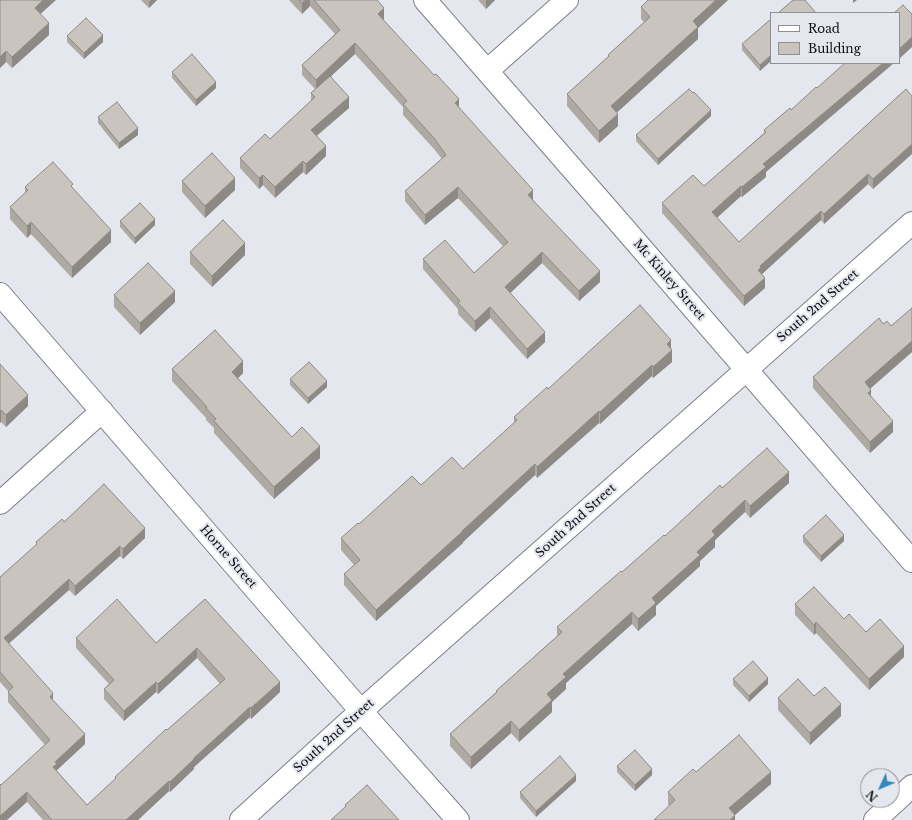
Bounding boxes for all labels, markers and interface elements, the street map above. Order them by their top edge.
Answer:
legend [770,12,900,64]
text: Road [808,21,840,36]
text: Building [808,41,861,56]
street label: Mc Kinley Street [630,237,708,323]
street label: South 2nd Street [774,267,862,345]
street label: South 2nd Street [533,481,619,561]
street label: Horne Street [197,522,259,592]
street label: South 2nd Street [291,696,377,776]
north arrow [860,768,900,808]
text: N [863,787,881,804]

